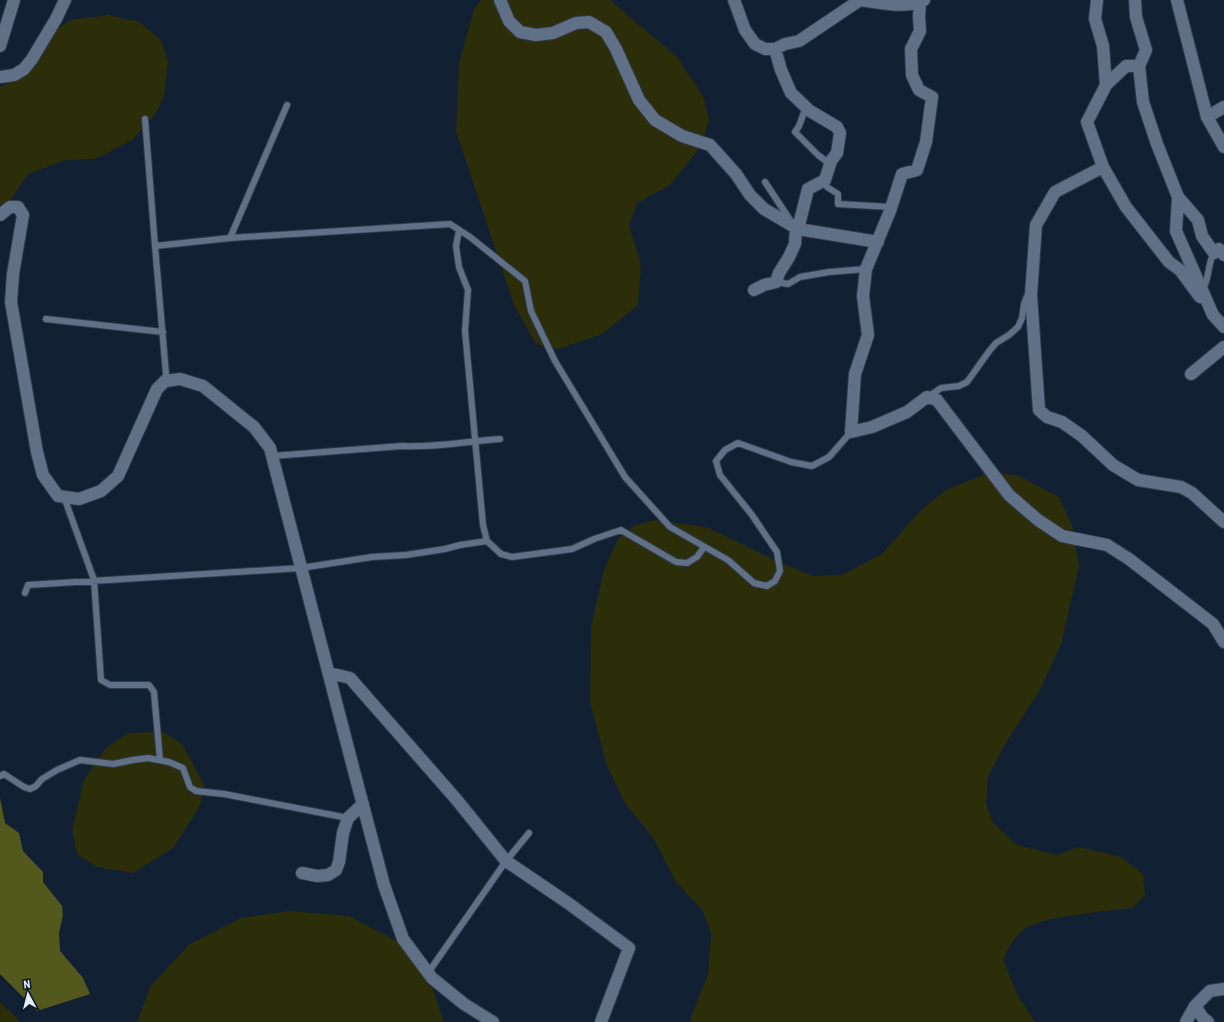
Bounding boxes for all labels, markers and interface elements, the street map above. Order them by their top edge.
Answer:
north arrow [8,974,48,1014]
text: N [23,978,31,991]

